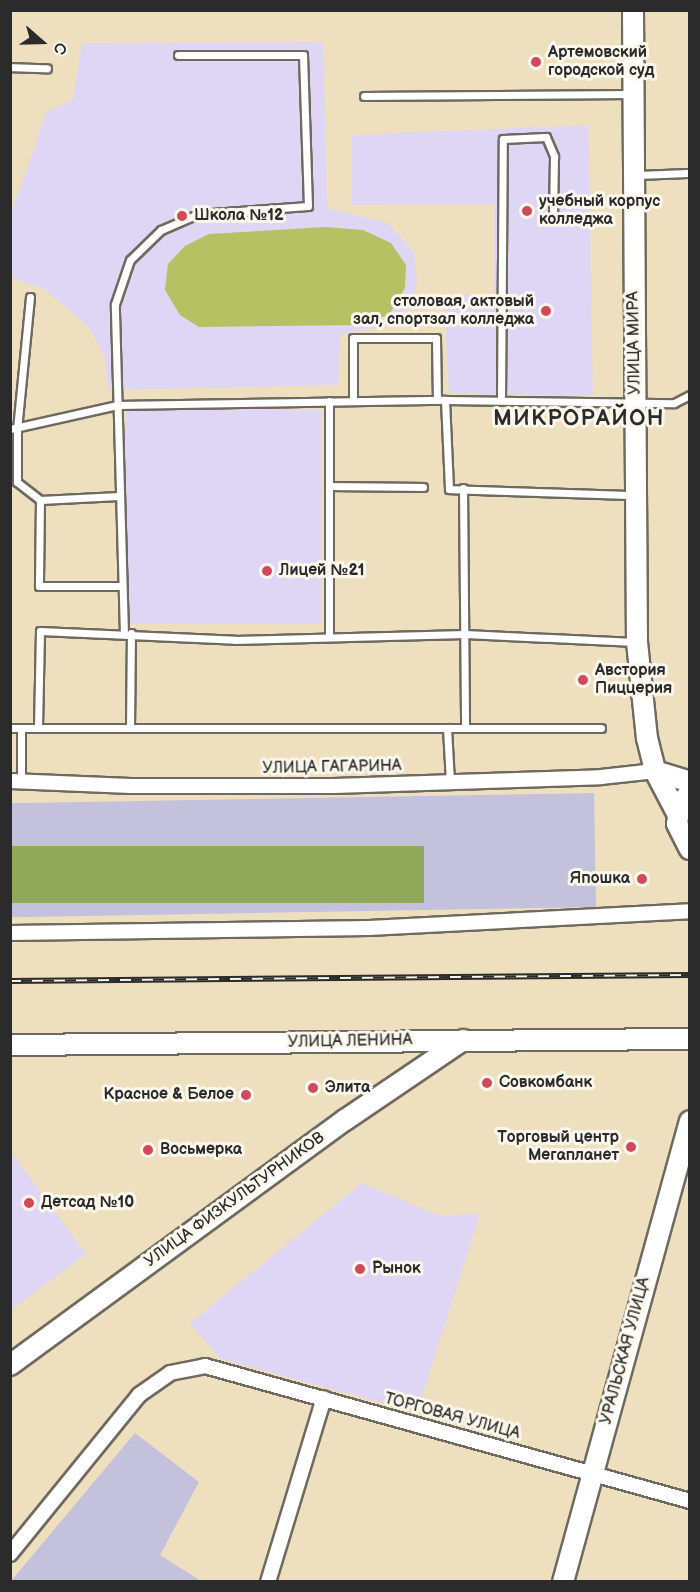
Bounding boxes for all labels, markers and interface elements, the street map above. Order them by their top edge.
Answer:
north arrow [12,12,72,72]
text: С [49,40,70,57]
place label: Артемовский городской суд [548,43,654,81]
marker: Артемовский городской суд [529,55,543,69]
place label: учебный корпус колледжа [539,192,660,230]
marker: учебный корпус колледжа [520,204,534,218]
place label: Школа №12 [194,206,284,226]
marker: Школа №12 [175,209,189,223]
street label: УЛИЦА МИРА [624,291,646,395]
place label: столовая, актовый зал, спортзал колледжа [353,292,534,330]
marker: столовая, актовый зал, спортзал колледжа [539,304,553,318]
district label: МИКРОРАЙОН [493,406,665,432]
place label: Лицей №21 [279,561,364,581]
marker: Лицей №21 [260,564,274,578]
place label: Австория Пиццерия [595,661,672,699]
marker: Австория Пиццерия [576,673,590,687]
street label: УЛИЦА ГАГАРИНА [262,757,402,779]
place label: Япошка [570,869,630,889]
marker: Япошка [635,872,649,886]
street label: УЛИЦА ЛЕНИНА [288,1031,412,1053]
place label: Совкомбанк [499,1073,592,1093]
marker: Совкомбанк [480,1076,494,1090]
place label: Элита [325,1078,370,1098]
marker: Элита [306,1081,320,1095]
place label: Красное & Белое [104,1085,234,1105]
marker: Красное & Белое [239,1088,253,1102]
street label: УЛИЦА ФИЗКУЛЬТУРНИКОВ [141,1128,329,1272]
place label: Торговый центр Мегапланет [497,1128,619,1166]
place label: Восьмерка [160,1140,242,1160]
marker: Торговый центр Мегапланет [624,1140,638,1154]
marker: Восьмерка [141,1143,155,1157]
place label: Детсад №10 [41,1193,134,1213]
marker: Детсад №10 [22,1196,36,1210]
place label: Рынок [372,1259,421,1279]
marker: Рынок [353,1262,367,1276]
street label: УРАЛЬСКАЯ УЛИЦА [597,1275,655,1427]
street label: ТОРГОВАЯ УЛИЦА [382,1390,522,1444]

